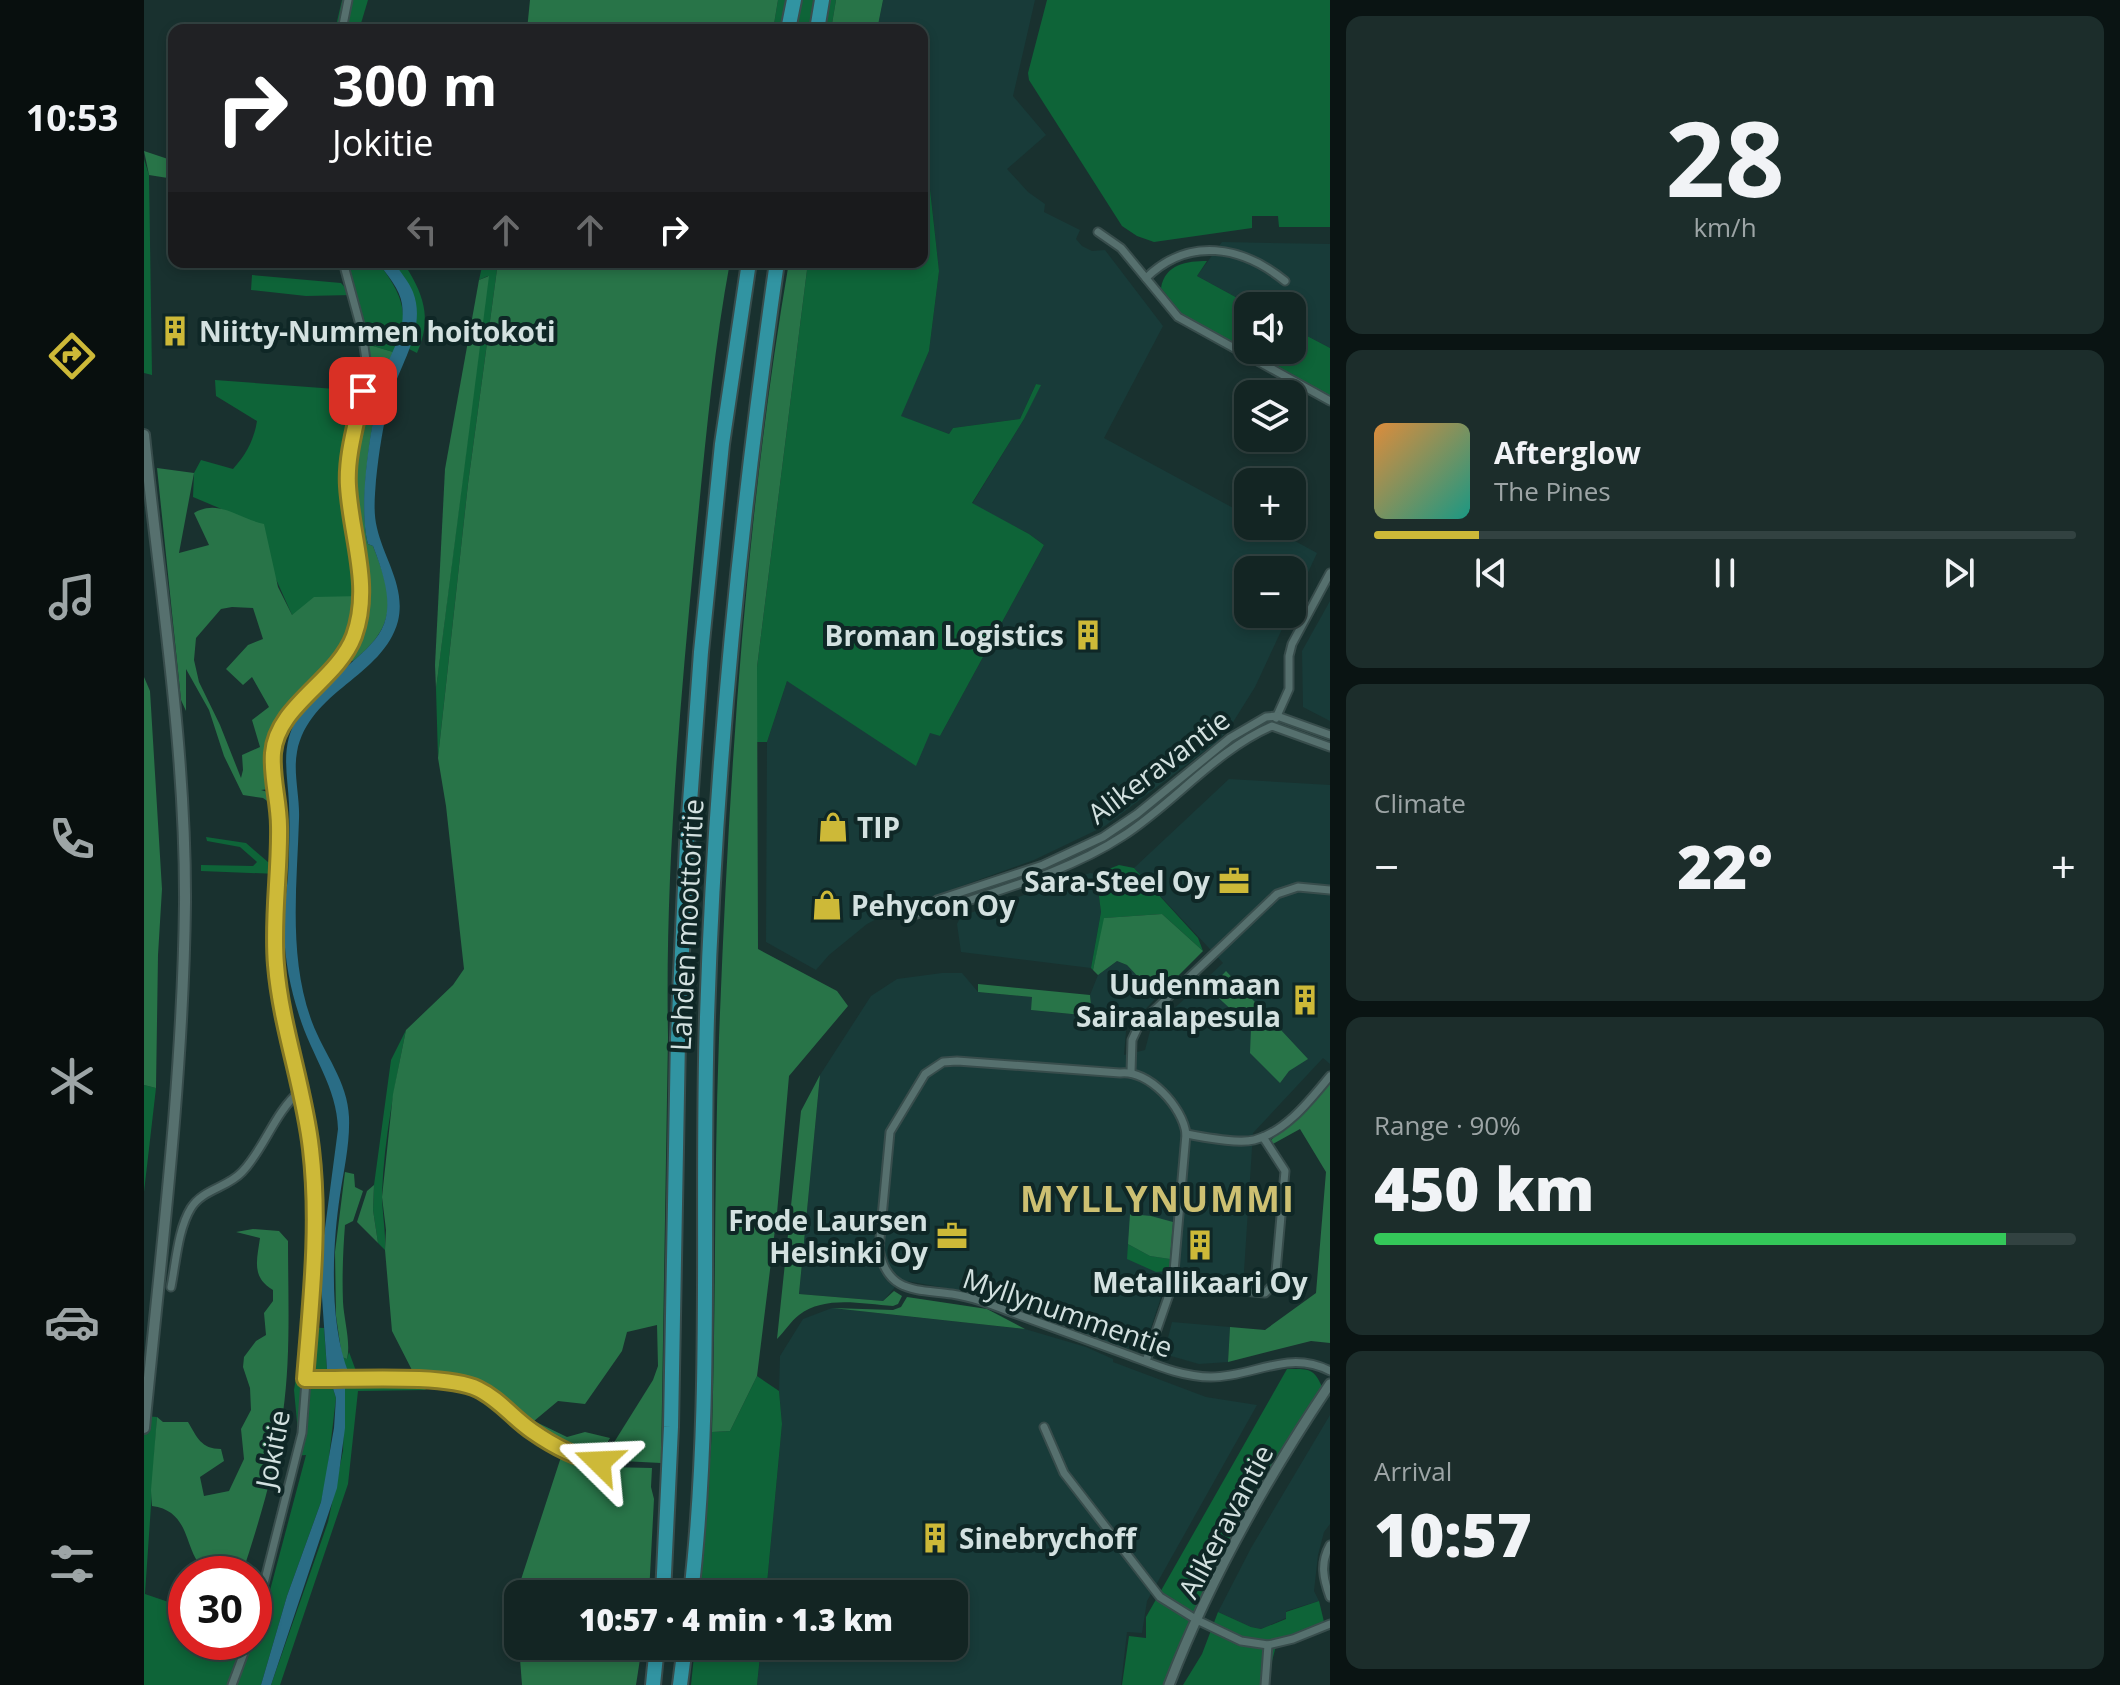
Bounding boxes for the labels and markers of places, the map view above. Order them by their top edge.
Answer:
place label: Niitty-Nummen hoitokoti [199,312,556,350]
building icon: Niitty-Nummen hoitokoti [158,314,192,348]
pin [329,357,397,425]
place label: Broman Logistics [825,616,1064,654]
building icon: Broman Logistics [1071,618,1105,652]
place label: TIP [857,808,900,846]
shop icon: TIP [816,810,850,844]
place label: Sara-Steel Oy [1024,862,1210,900]
office icon: Sara-Steel Oy [1217,864,1251,898]
place label: Pehycon Oy [851,886,1015,924]
shop icon: Pehycon Oy [810,888,844,922]
place label: Uudenmaan Sairaalapesula [1076,965,1281,1035]
building icon: Uudenmaan Sairaalapesula [1288,983,1322,1017]
place label: Frode Laursen Helsinki Oy [728,1201,928,1271]
office icon: Frode Laursen Helsinki Oy [935,1219,969,1253]
building icon: Metallikaari Oy [1183,1228,1217,1262]
place label: Metallikaari Oy [1092,1263,1308,1301]
place label: Sinebrychoff [959,1519,1137,1557]
building icon: Sinebrychoff [918,1521,952,1555]

